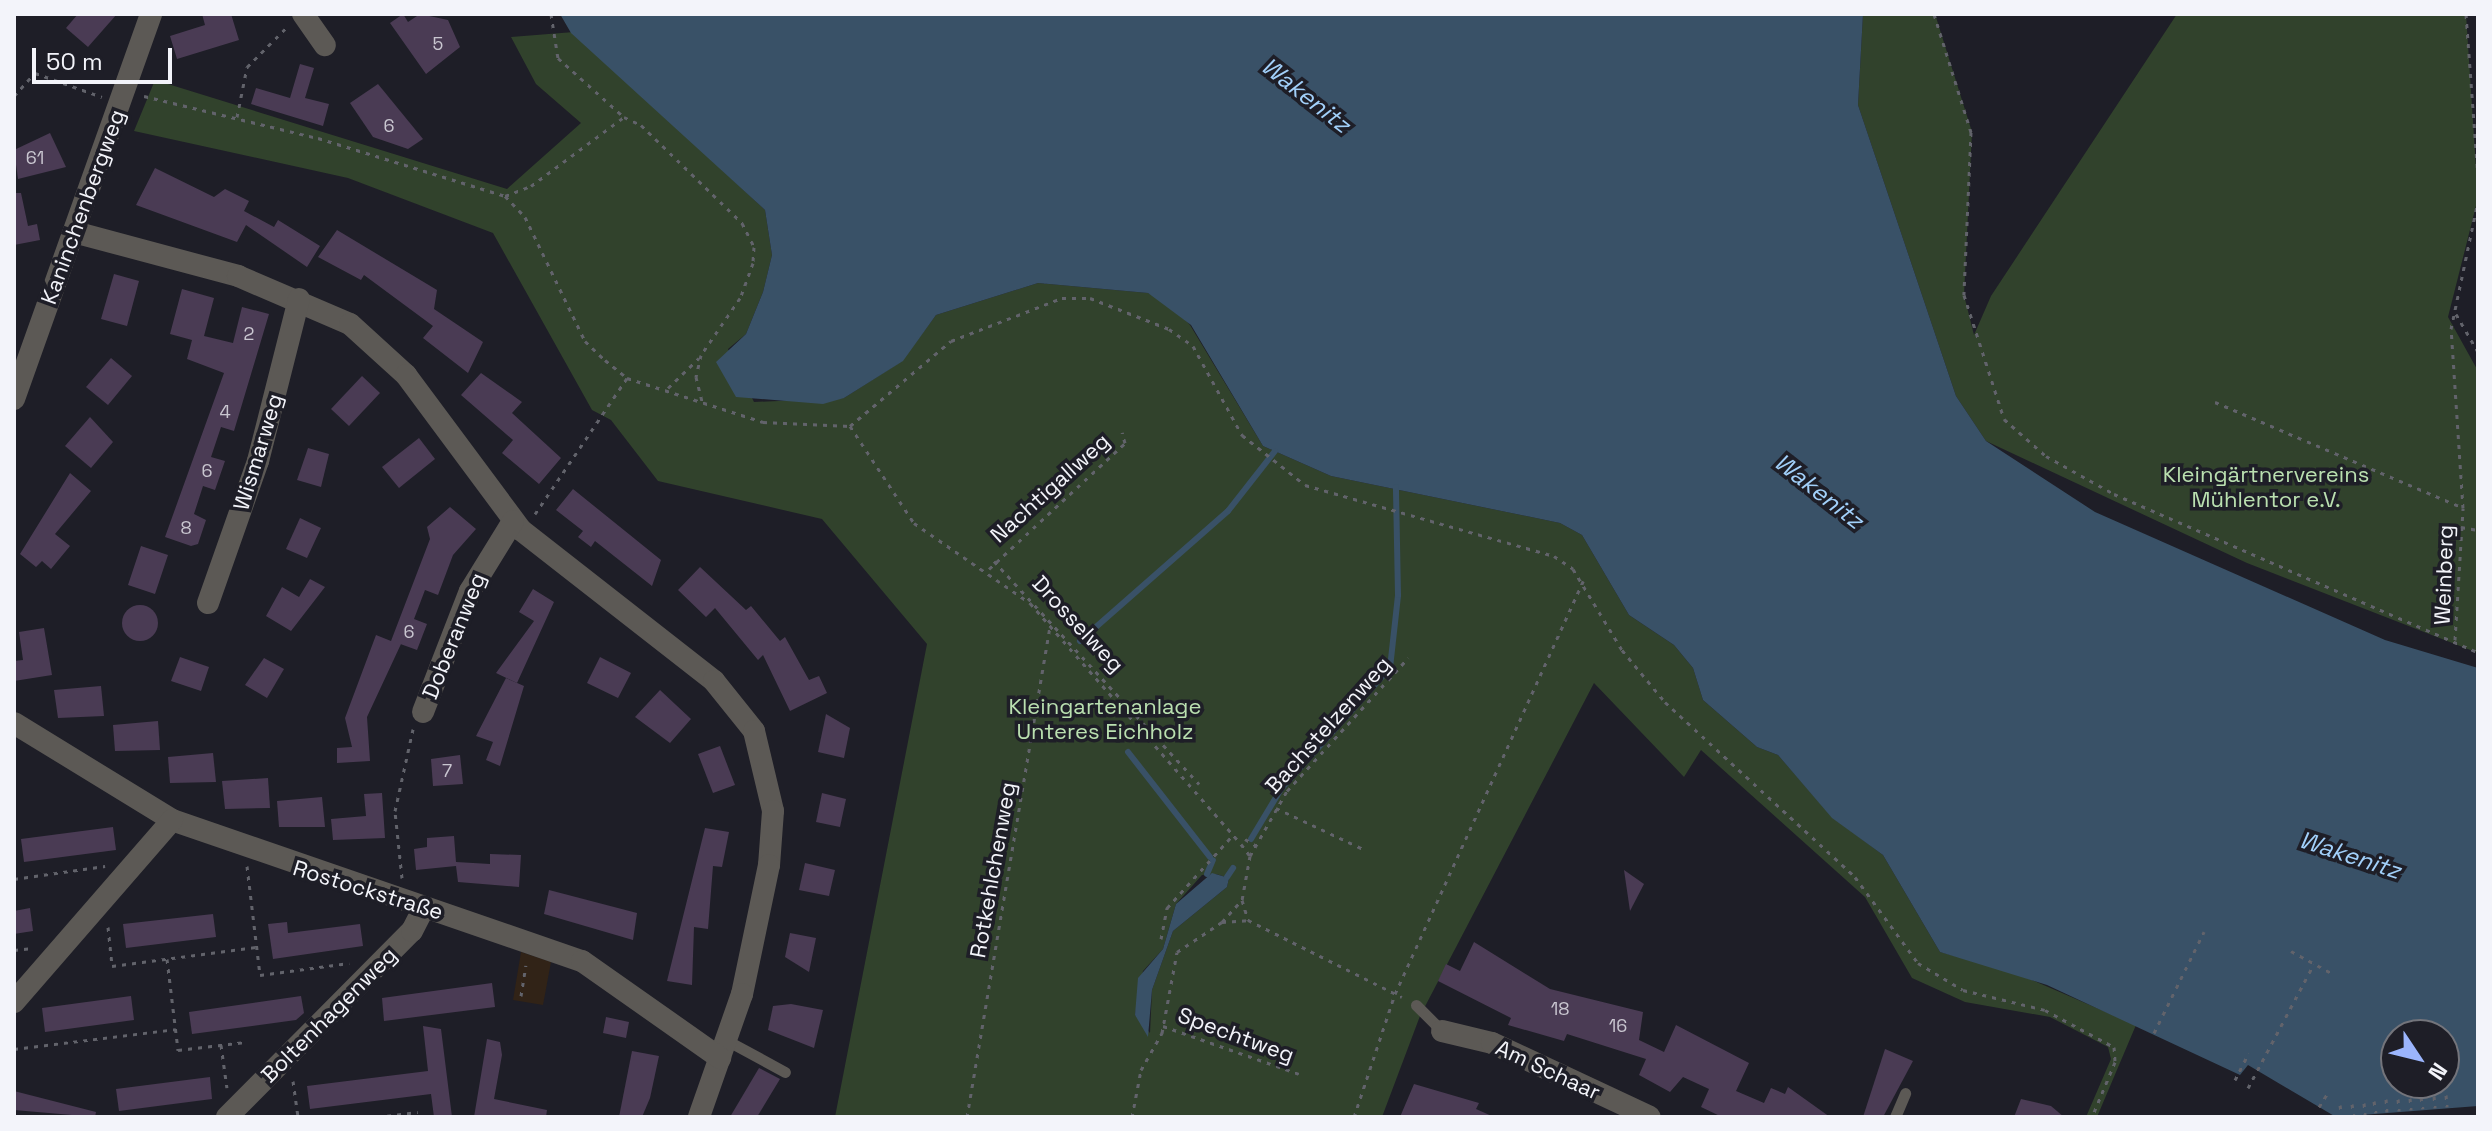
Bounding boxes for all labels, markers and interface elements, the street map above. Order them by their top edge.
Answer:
scale bar [36,32,176,82]
house number: 5 [433,33,443,55]
text: 50 m [46,46,103,77]
water label: Wakenitz [1256,51,1356,139]
street label: Kaninchenbergweg [35,106,131,308]
house number: 6 [383,115,395,137]
house number: 61 [26,147,44,169]
house number: 2 [244,323,254,345]
street label: Wismarweg [228,390,288,514]
house number: 4 [219,401,231,423]
street label: Nachtigallweg [985,428,1115,548]
water label: Wakenitz [1769,447,1869,535]
house number: 6 [201,460,213,482]
park label: Kleingärtnervereins Mühlentor e.V. [2163,461,2369,512]
house number: 8 [180,517,192,539]
street label: Weinberg [2429,525,2459,625]
street label: Doberanweg [417,569,491,703]
street label: Drosselweg [1027,570,1129,678]
house number: 6 [403,621,415,643]
street label: Bachstelzenweg [1260,651,1396,799]
park label: Kleingartenanlage Unteres Eichholz [1008,693,1202,744]
house number: 7 [442,760,452,782]
street label: Rotkehlchenweg [965,780,1021,960]
water label: Wakenitz [2296,825,2404,885]
street label: Rostockstraße [290,855,446,925]
street label: Boltenhagenweg [256,942,402,1088]
house number: 18 [1551,998,1569,1020]
street label: Spechtweg [1174,1002,1298,1068]
house number: 16 [1609,1015,1627,1037]
north arrow [2380,1019,2460,1099]
street label: Am Schaar [1492,1034,1604,1106]
text: N [2422,1058,2454,1086]

